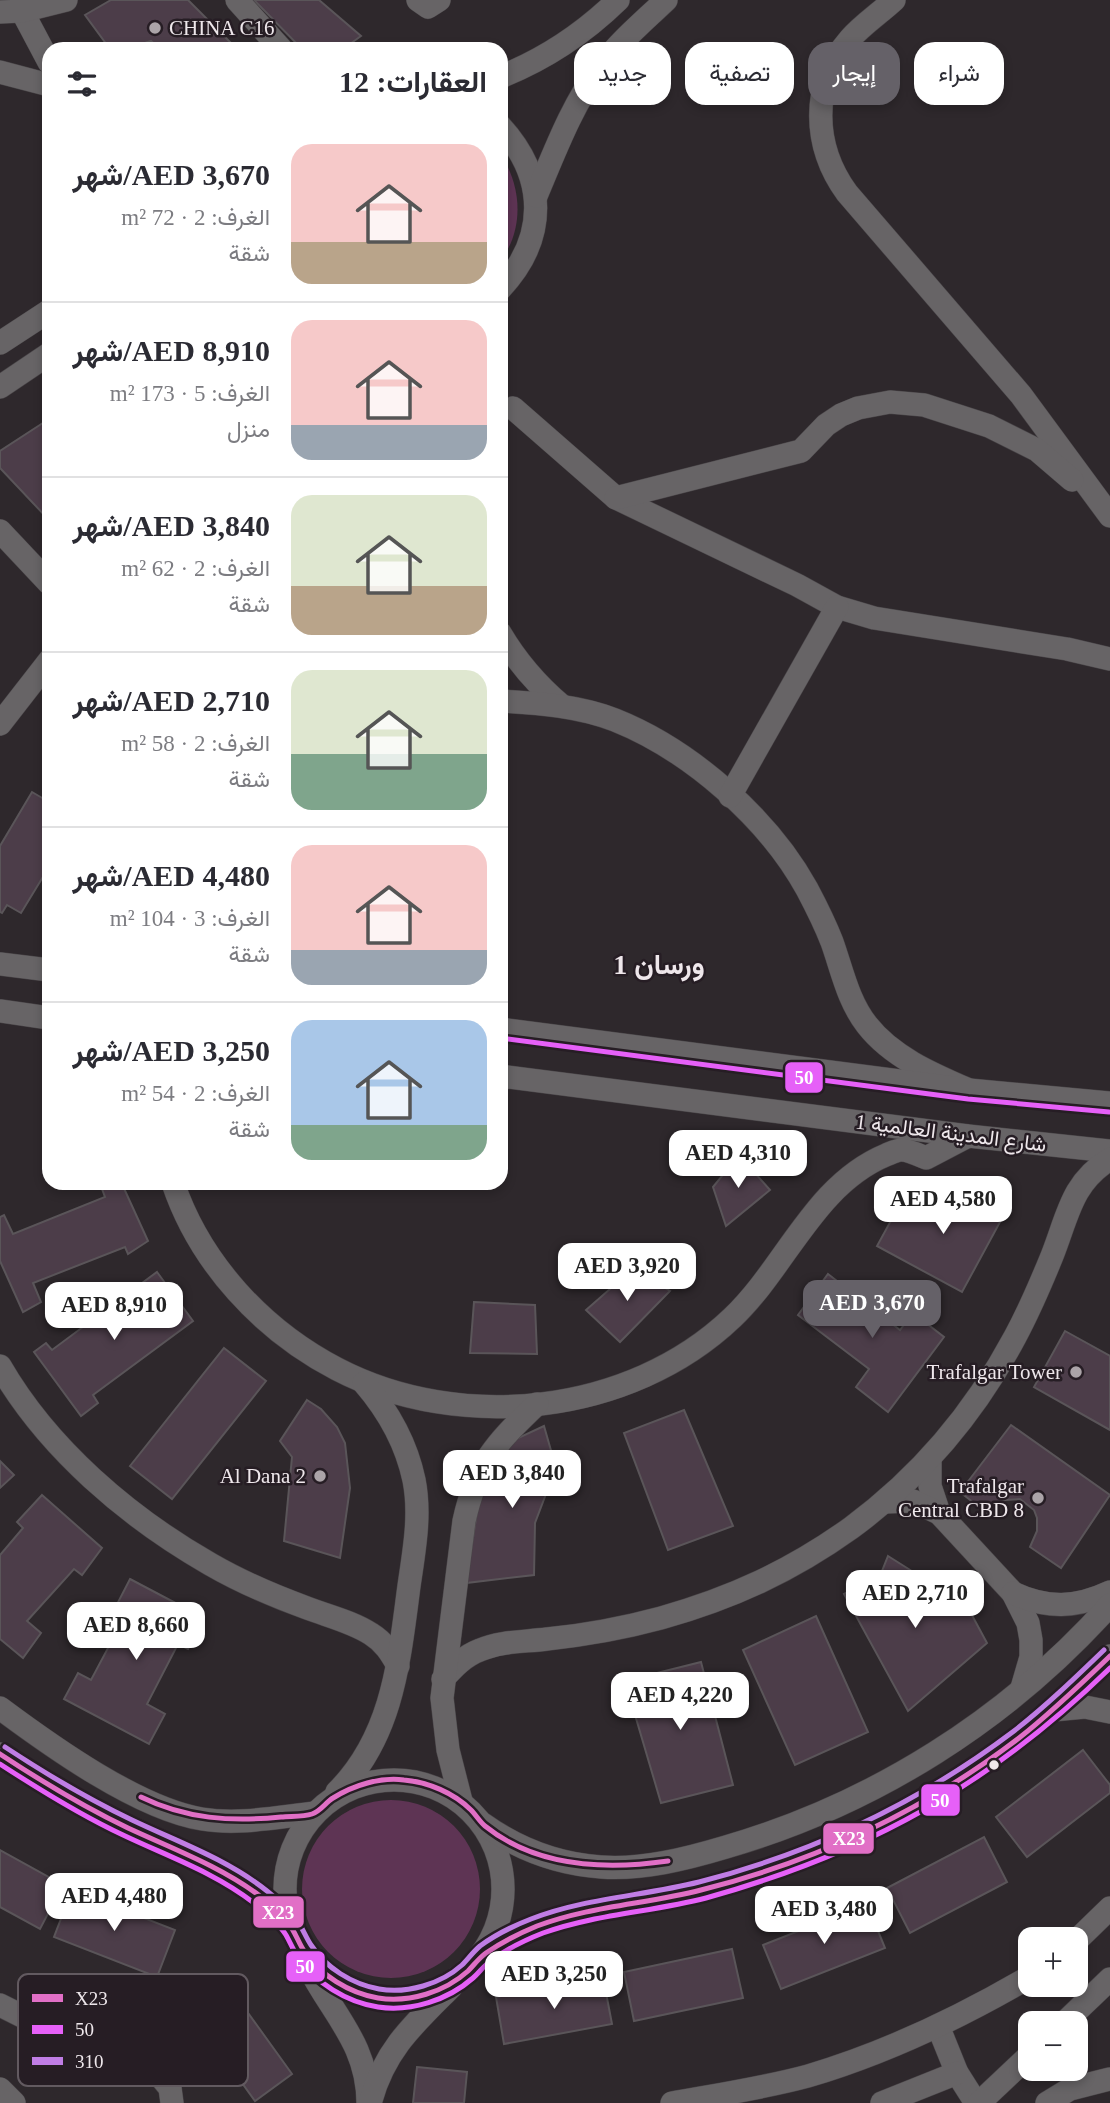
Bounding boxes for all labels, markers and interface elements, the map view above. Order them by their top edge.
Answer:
place label: CHINA C16 [169,16,275,40]
marker: CHINA C16 [147,20,163,36]
chip: جديد [574,42,671,105]
chip: تصفية [685,42,794,105]
chip: إيجار [808,42,900,105]
chip: شراء [914,42,1004,105]
icon: filters [63,65,101,103]
text: العقارات: 12 [339,65,487,98]
text: AED 3,670/شهر [73,158,270,191]
icon: home [347,172,431,256]
text: الغرف: 2 · 72 m² [121,205,270,230]
text: شقة [228,241,270,266]
text: AED 8,910/شهر [73,334,270,367]
icon: home [347,348,431,432]
text: الغرف: 5 · 173 m² [110,381,270,406]
text: منزل [227,417,270,442]
text: AED 3,840/شهر [73,509,270,542]
icon: home [347,523,431,607]
text: الغرف: 2 · 62 m² [121,556,270,581]
text: شقة [228,592,270,617]
text: AED 2,710/شهر [73,684,270,717]
icon: home [347,698,431,782]
text: الغرف: 2 · 58 m² [121,731,270,756]
text: شقة [228,767,270,792]
text: AED 4,480/شهر [73,859,270,892]
icon: home [347,873,431,957]
text: الغرف: 3 · 104 m² [110,906,270,931]
text: شقة [228,942,270,967]
district label: ورسان 1 [613,949,705,982]
text: AED 3,250/شهر [73,1034,270,1067]
icon: home [347,1048,431,1132]
line badge: 50 [784,1061,824,1094]
text: 50 [795,1067,814,1088]
text: الغرف: 2 · 54 m² [121,1081,270,1106]
street label: شارع المدينة العالمية 1 [854,1109,1048,1159]
text: شقة [228,1117,270,1142]
pin: AED 4,310 [658,1130,818,1190]
text: AED 4,310 [685,1140,791,1165]
pin: AED 4,580 [863,1176,1023,1236]
text: AED 4,580 [890,1186,996,1211]
pin: AED 3,920 [547,1244,707,1303]
text: AED 3,920 [574,1253,680,1278]
pin: AED 3,670 [792,1280,952,1340]
pin: AED 8,910 [34,1282,194,1342]
text: AED 3,670 [819,1290,925,1315]
text: AED 8,910 [61,1292,167,1317]
place label: Trafalgar Tower [926,1360,1062,1384]
marker: Trafalgar Tower [1068,1364,1084,1380]
pin: AED 3,840 [432,1450,592,1510]
text: AED 3,840 [459,1460,565,1485]
place label: Al Dana 2 [220,1464,306,1488]
marker: Al Dana 2 [312,1468,328,1484]
place label: Trafalgar Central CBD 8 [898,1474,1024,1522]
marker: Trafalgar Central CBD 8 [1030,1490,1046,1506]
pin: AED 2,710 [835,1570,995,1630]
text: AED 2,710 [862,1580,968,1605]
pin: AED 8,660 [56,1602,216,1662]
text: AED 8,660 [83,1612,189,1637]
pin: AED 4,220 [600,1672,760,1732]
text: AED 4,220 [627,1682,733,1707]
unlabelled marker [987,1758,1001,1772]
line badge: 50 [920,1783,961,1817]
text: 50 [931,1790,950,1811]
line badge: X23 [822,1822,875,1855]
text: X23 [833,1828,865,1849]
pin: AED 4,480 [34,1874,194,1933]
text: AED 4,480 [61,1883,167,1908]
pin: AED 3,480 [744,1886,904,1946]
line badge: X23 [252,1895,305,1929]
text: AED 3,480 [771,1896,877,1921]
text: X23 [262,1902,294,1923]
map controls [1018,1927,1088,2081]
button: + [1018,1927,1088,1997]
line badge: 50 [285,1950,326,1983]
pin: AED 3,250 [474,1952,634,2011]
text: 50 [296,1956,315,1977]
text: AED 3,250 [501,1961,607,1986]
legend [18,1974,248,2086]
text: X23 [75,1988,108,2009]
button: − [1018,2011,1088,2081]
text: 50 [75,2019,94,2040]
text: 310 [75,2051,104,2072]

